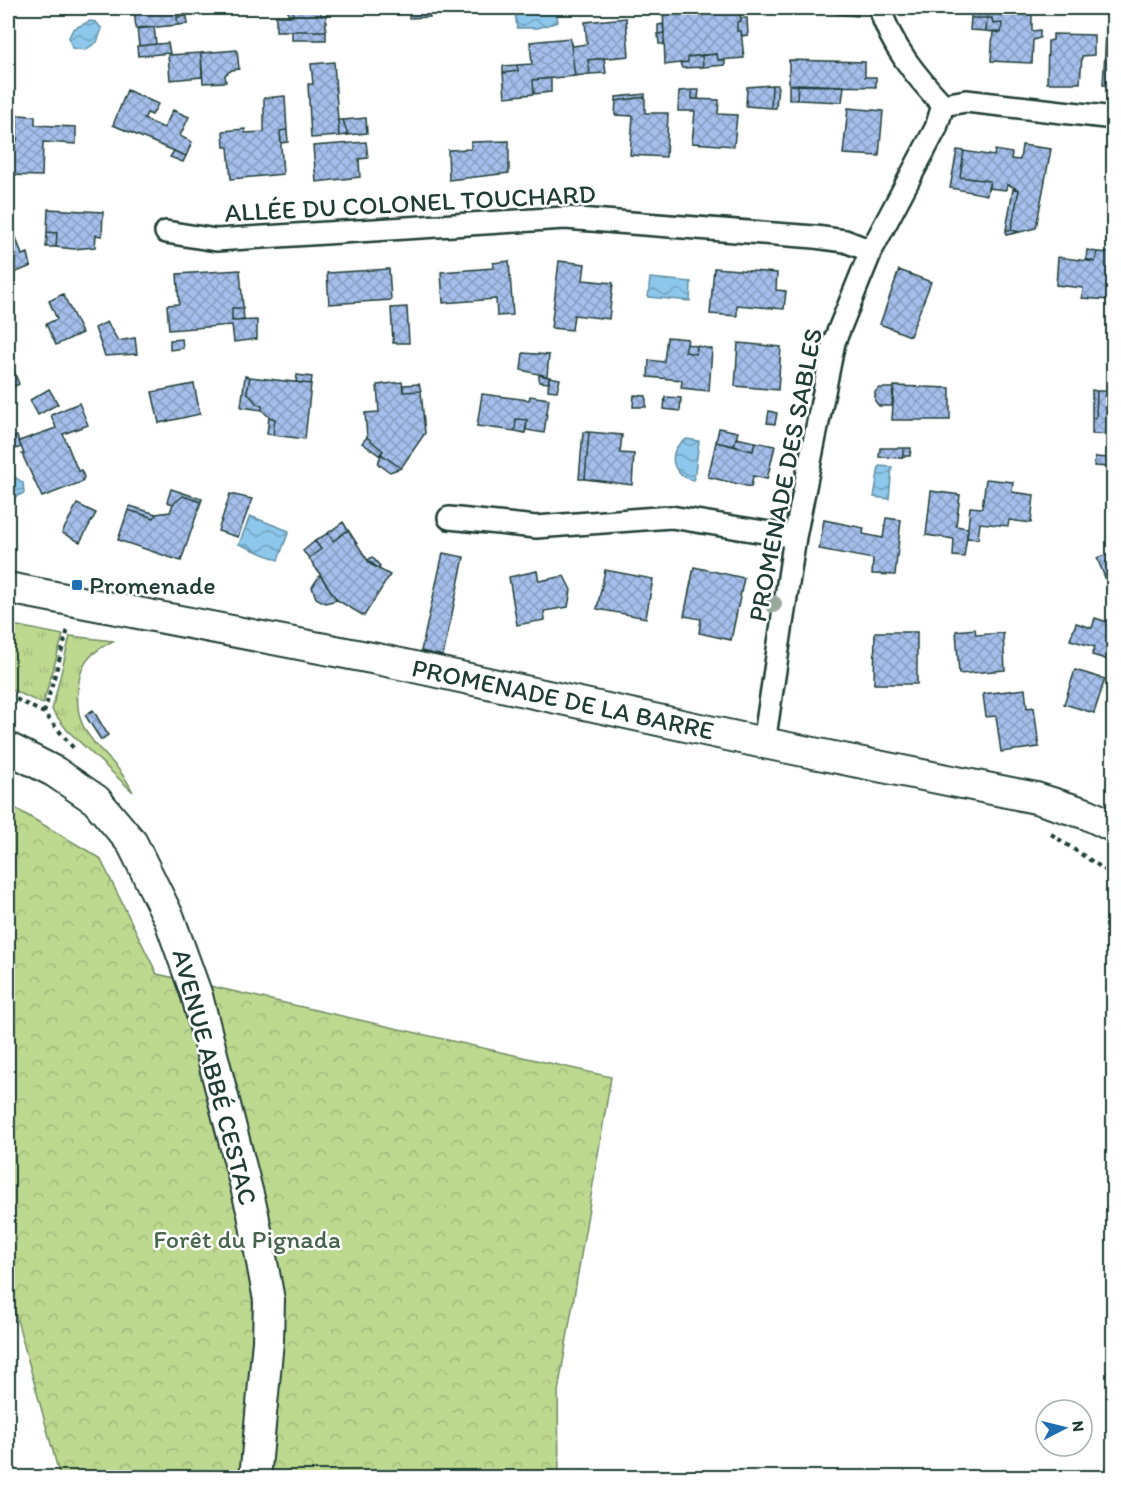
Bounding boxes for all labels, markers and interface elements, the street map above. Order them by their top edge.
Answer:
street label: ALLÉE DU COLONEL TOUCHARD [224,177,596,229]
street label: PROMENADE DES SABLES [741,326,829,624]
place label: Promenade [89,569,216,601]
marker: Promenade [70,578,84,592]
street label: PROMENADE DE LA BARRE [409,651,717,747]
street label: AVENUE ABBÉ CESTAC [165,946,265,1208]
park label: Forêt du Pignada [153,1223,341,1255]
north arrow [1034,1398,1094,1458]
text: N [1068,1420,1088,1433]

